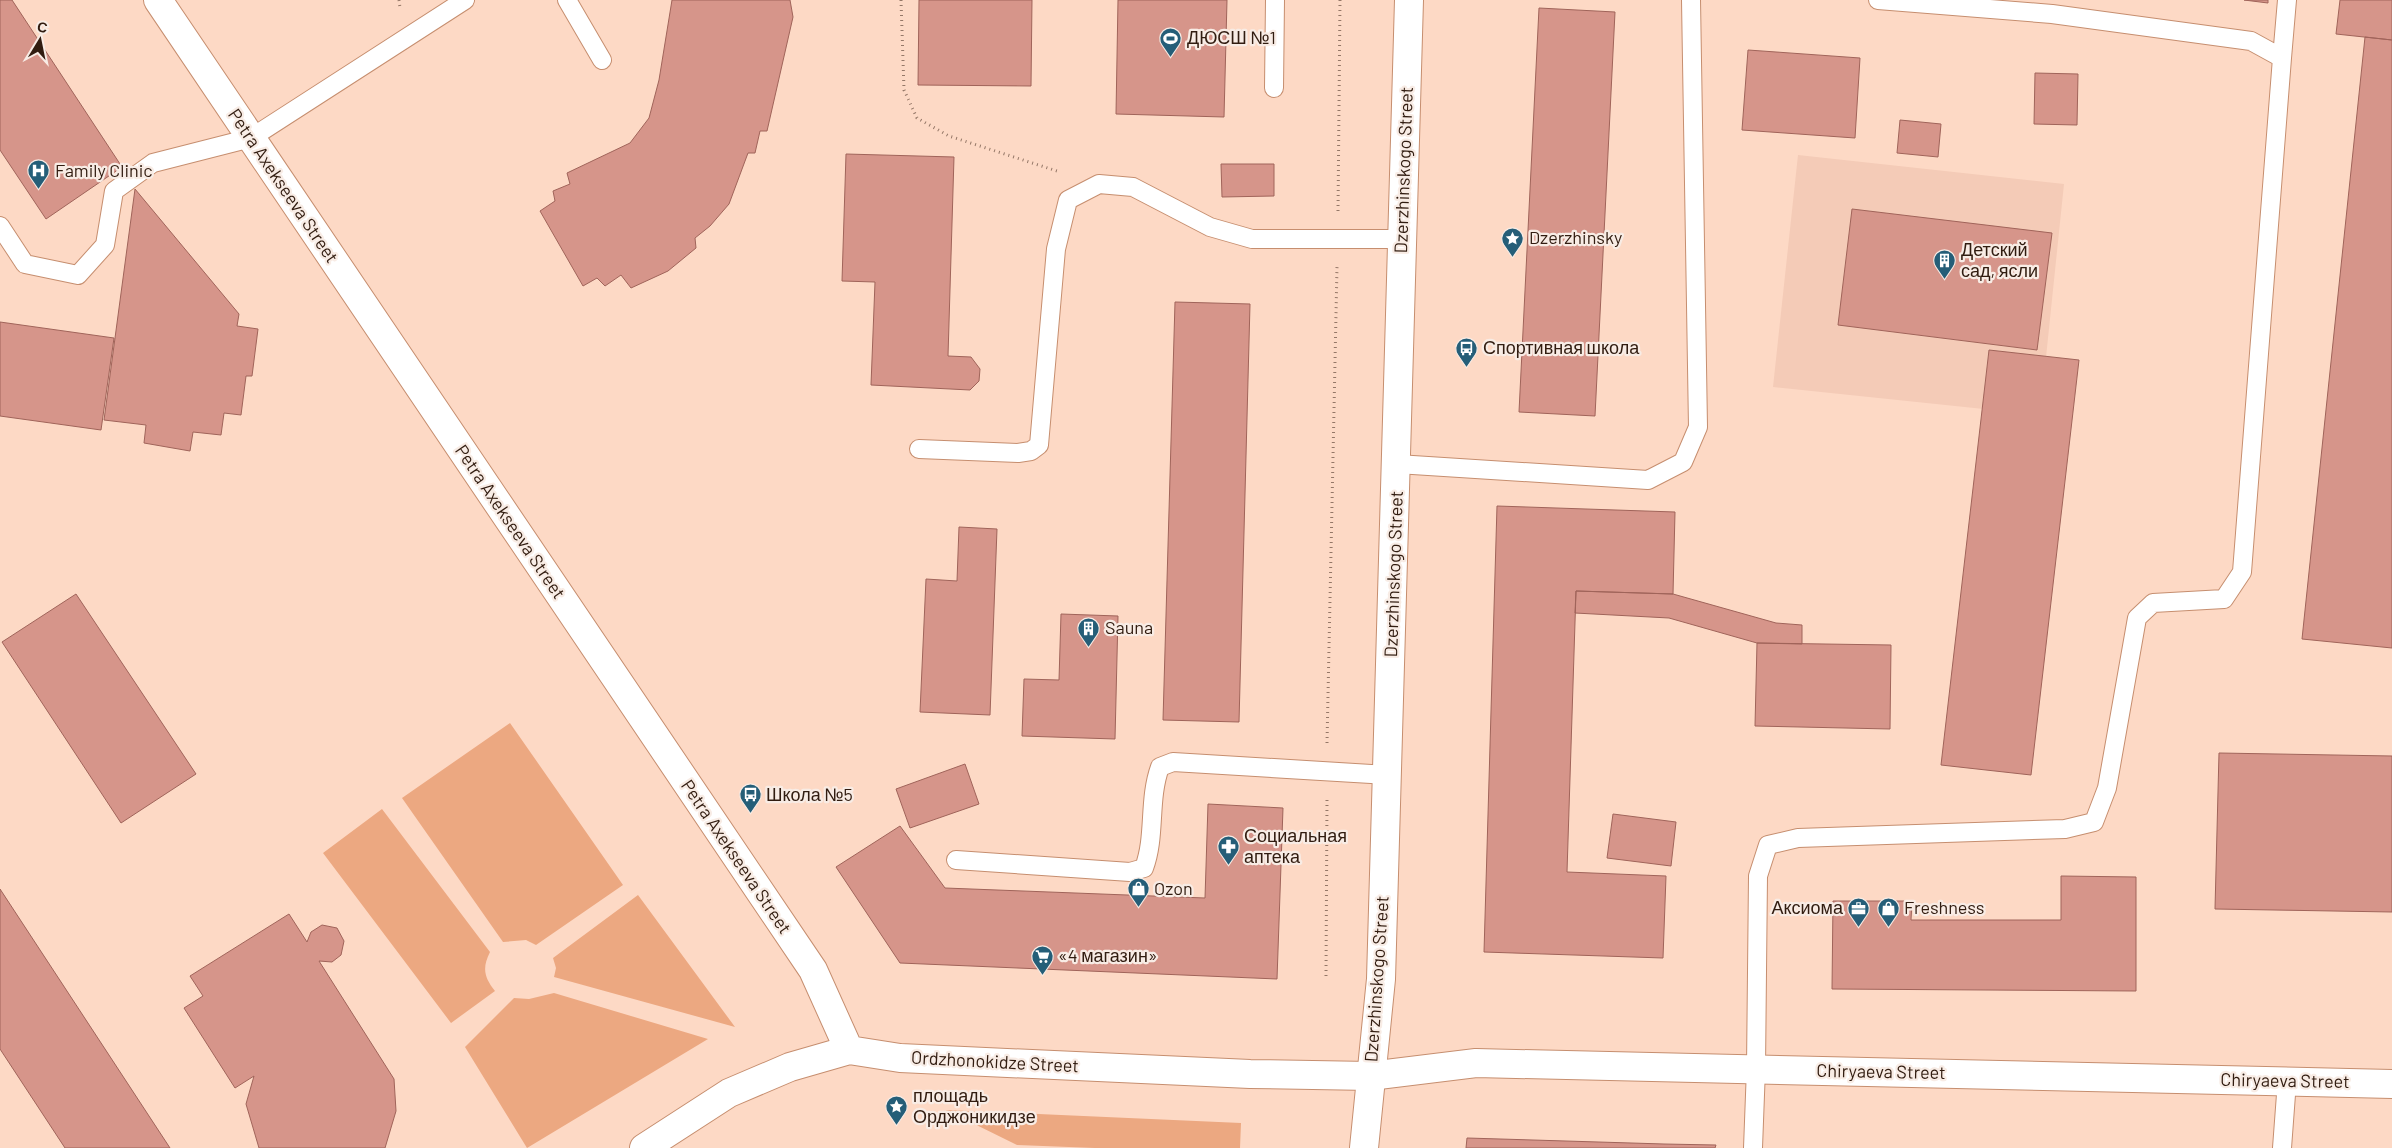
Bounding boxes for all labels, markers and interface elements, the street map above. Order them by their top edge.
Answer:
north arrow [15,15,65,65]
text: С [36,17,49,36]
sports icon: ДЮСШ №1 [1159,26,1183,57]
place label: ДЮСШ №1 [1187,26,1276,48]
street label: Dzerzhinskogo Street [1389,86,1417,254]
street label: Petra Axekseeva Street [224,104,344,267]
hospital icon: Family Clinic [27,159,51,190]
place label: Family Clinic [55,159,153,181]
place icon: Dzerzhinsky [1501,226,1525,257]
place label: Dzerzhinsky [1529,226,1622,248]
place label: Детский сад, ясли [1961,238,2038,281]
building icon: Детский сад, ясли [1933,248,1957,279]
bus stop icon: Спортивная школа [1455,336,1479,367]
place label: Спортивная школа [1483,336,1640,358]
street label: Petra Axekseeva Street [451,440,571,603]
street label: Dzerzhinskogo Street [1379,490,1407,658]
building icon: Sauna [1077,616,1101,647]
place label: Sauna [1105,616,1153,638]
street label: Petra Axekseeva Street [677,775,797,938]
bus stop icon: Школа №5 [738,783,762,814]
place label: Школа №5 [766,783,853,805]
place label: Социальная аптека [1244,824,1347,867]
pharmacy icon: Социальная аптека [1216,834,1240,865]
shop icon: Ozon [1126,877,1150,908]
place label: Ozon [1154,877,1193,899]
street label: Dzerzhinskogo Street [1359,895,1393,1063]
place label: Аксиома [1771,896,1844,918]
office icon: Аксиома [1847,896,1871,927]
shop icon: Freshness [1876,896,1900,927]
place label: Freshness [1904,896,1984,918]
supermarket icon: «4 магазин» [1030,944,1054,975]
place label: «4 магазин» [1058,944,1158,966]
street label: Ordzhonokidze Street [911,1046,1080,1076]
street label: Chiryaeva Street [1816,1059,1946,1083]
street label: Chiryaeva Street [2220,1068,2350,1092]
place label: площадь Орджоникидзе [913,1084,1036,1127]
place icon: площадь Орджоникидзе [885,1094,909,1125]

